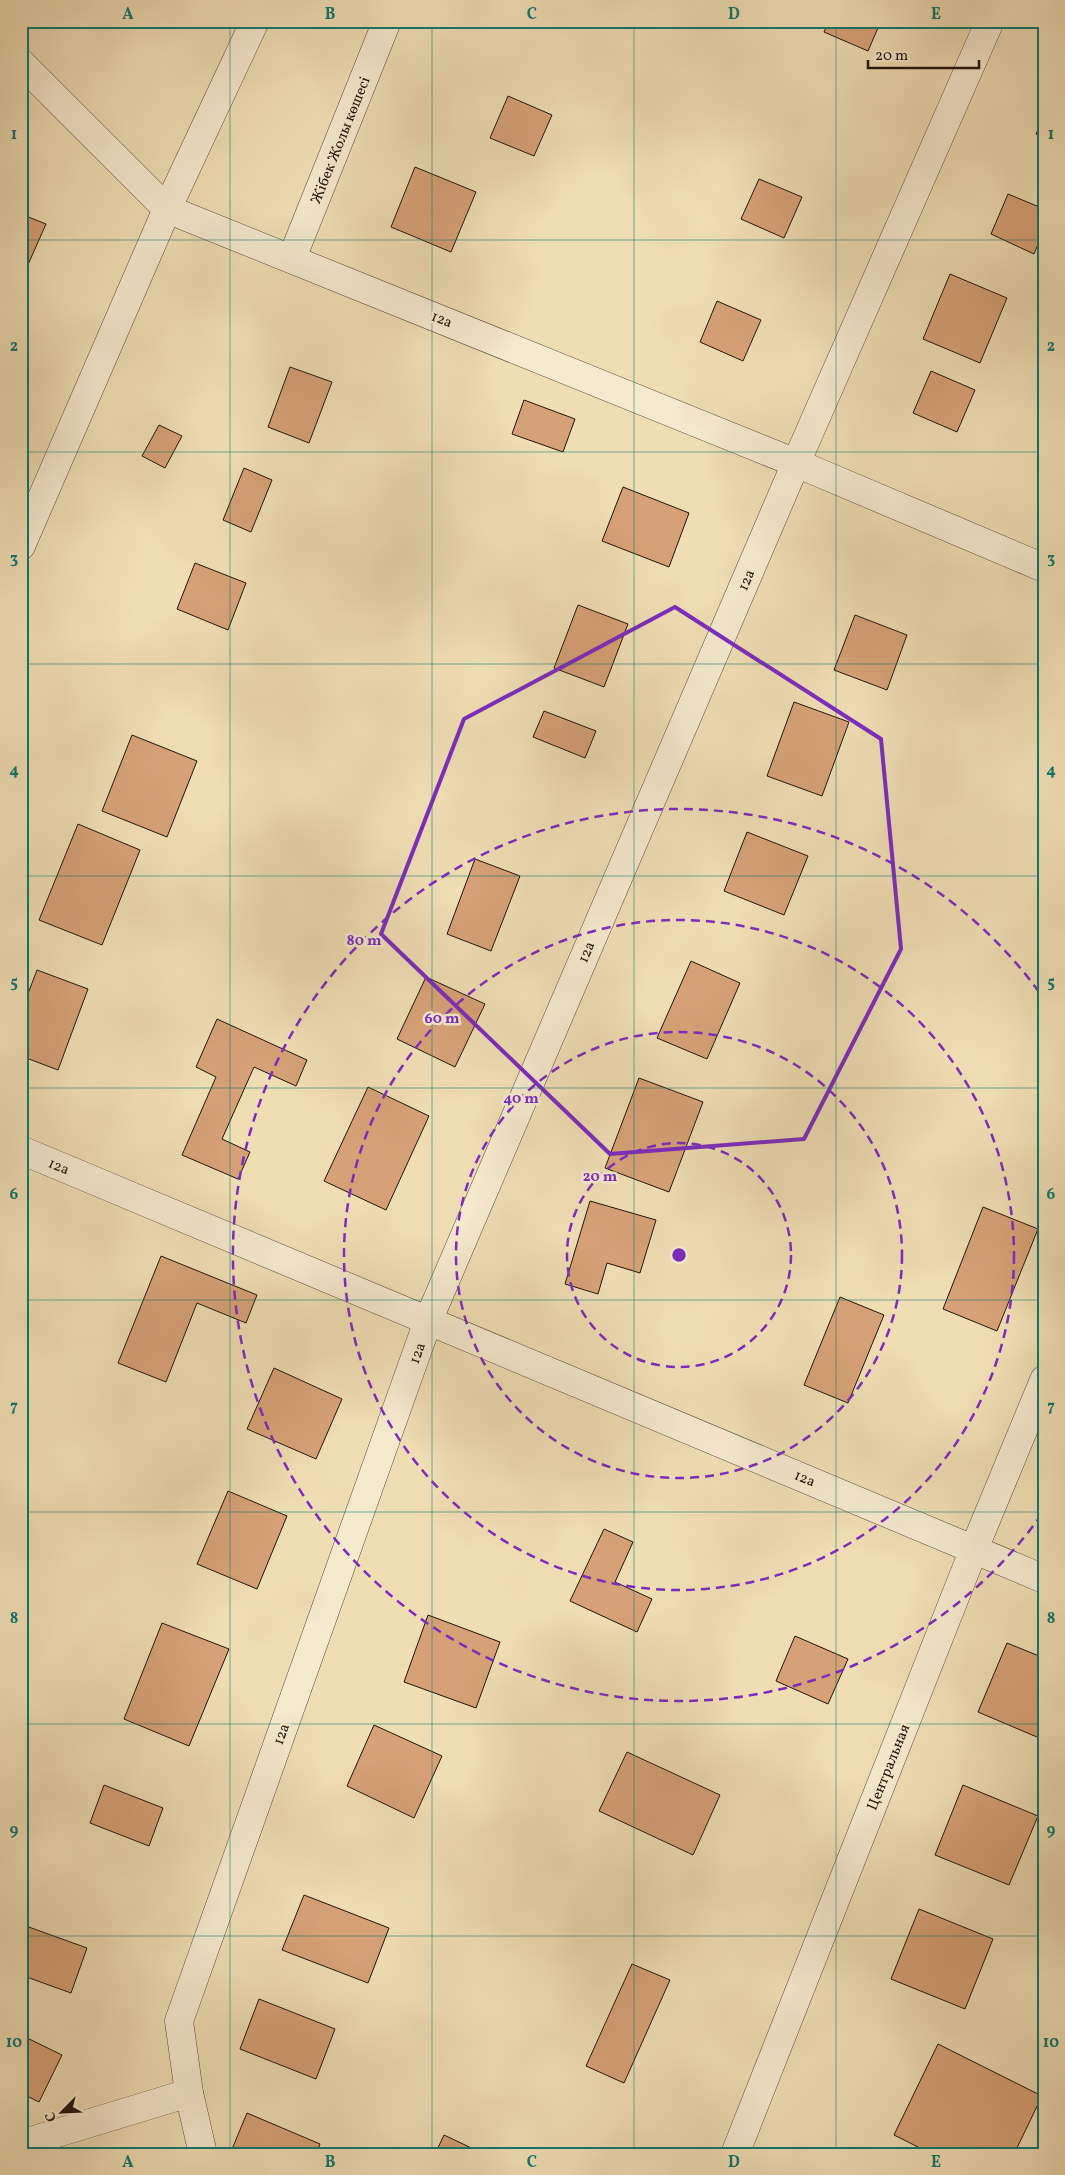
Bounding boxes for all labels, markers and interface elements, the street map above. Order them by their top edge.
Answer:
text: A [122,4,134,26]
text: B [325,4,336,26]
text: C [527,4,537,26]
text: D [728,4,740,26]
text: E [931,4,941,26]
scale bar [868,38,979,70]
text: 20 m [875,46,908,67]
street label: Жібек Жолы көшесі [306,74,376,207]
text: 1 [11,124,17,146]
text: 1 [1048,124,1054,146]
street label: 12а [428,307,455,334]
text: 2 [10,336,18,358]
text: 2 [1047,336,1055,358]
text: 3 [10,548,18,570]
text: 3 [1047,548,1055,570]
street label: 12а [734,567,761,595]
text: 4 [9,760,19,782]
text: 4 [1046,760,1056,782]
text: 80 m [347,931,382,952]
street label: 12а [574,939,601,967]
text: 5 [10,972,18,994]
text: 5 [1047,972,1055,994]
text: 60 m [425,1009,460,1030]
text: 40 m [503,1089,539,1110]
street label: 12а [44,1154,72,1181]
text: 20 m [583,1167,618,1188]
text: 6 [10,1184,19,1206]
text: 6 [1047,1184,1056,1206]
centre of rings [670,1246,688,1264]
street label: 12а [405,1340,432,1367]
text: 7 [10,1396,18,1418]
text: 7 [1047,1396,1055,1418]
street label: 12а [790,1466,818,1493]
text: 8 [10,1608,18,1630]
text: 8 [1047,1608,1055,1630]
street label: 12а [269,1721,296,1748]
street label: Центральная [863,1721,916,1814]
text: 9 [10,1820,19,1842]
text: 9 [1047,1820,1056,1842]
text: 10 [6,2032,22,2054]
text: 10 [1043,2032,1059,2054]
north arrow [38,2088,88,2138]
text: С [41,2109,62,2125]
text: A [122,2152,134,2174]
text: B [325,2152,336,2174]
text: C [527,2152,537,2174]
text: D [728,2152,740,2174]
text: E [931,2152,941,2174]

